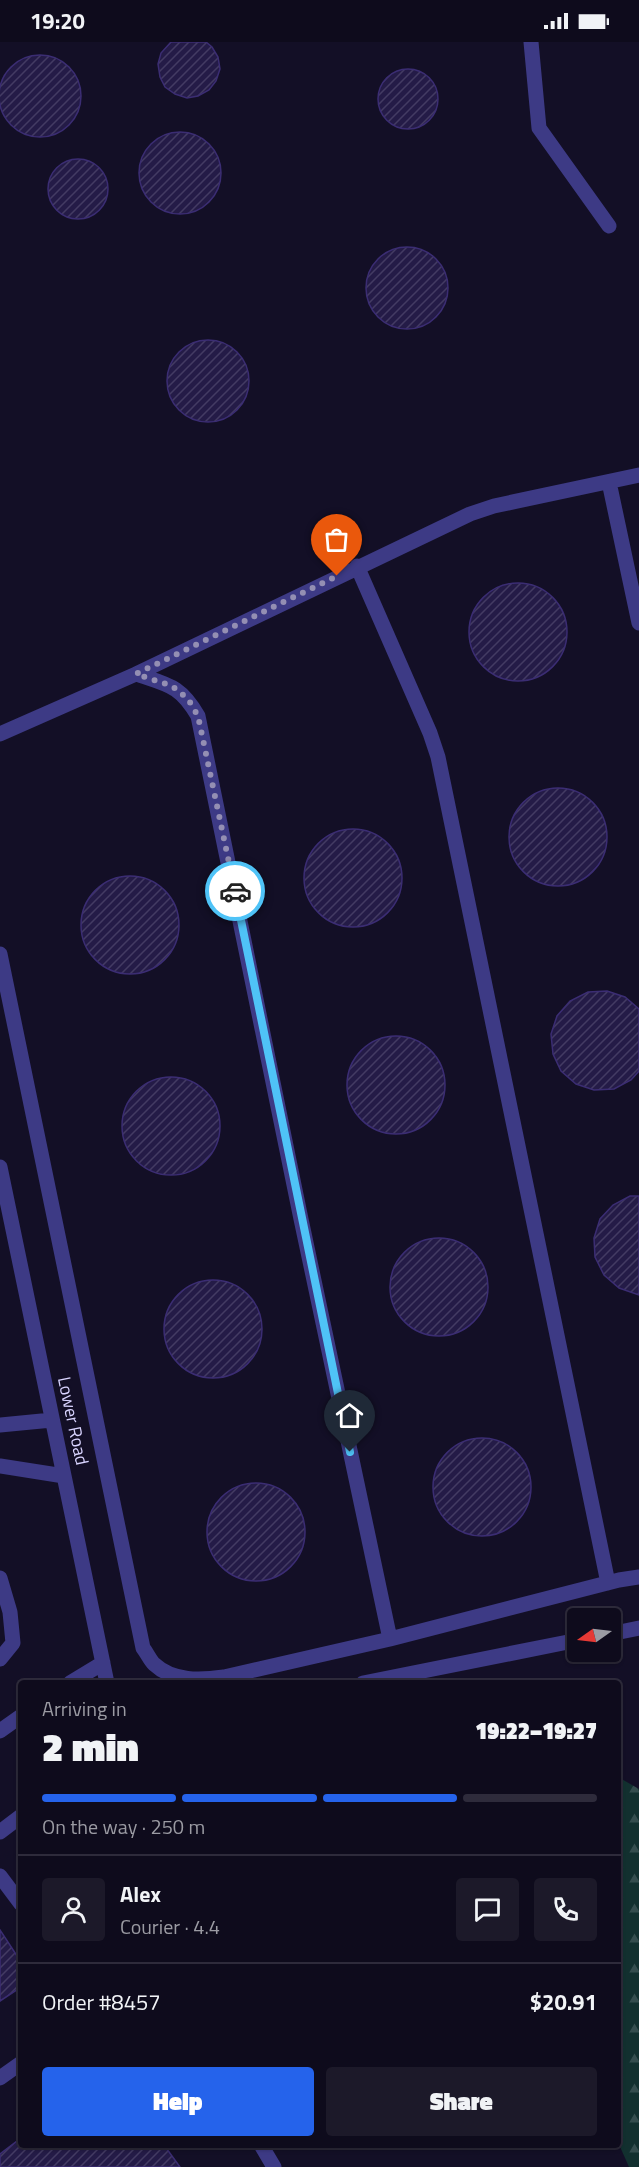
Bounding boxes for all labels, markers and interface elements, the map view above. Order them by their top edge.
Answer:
text: 19:20 [30,4,85,38]
pin [311,514,362,576]
icon: bag [320,523,353,556]
courier [205,861,265,921]
icon: car [219,875,252,908]
street label: Lower Road [51,1374,96,1468]
pin [324,1390,375,1452]
icon: home [333,1399,366,1432]
north arrow [567,1608,621,1662]
map controls [567,1608,621,1662]
text: Arriving in [42,1693,127,1724]
text: 19:22–19:27 [475,1714,597,1748]
text: 2 min [42,1717,139,1776]
text: On the way · 250 m [42,1811,205,1842]
text: Alex [120,1877,161,1911]
button: person [42,1878,105,1941]
button: chat [456,1878,519,1941]
button: phone [534,1878,597,1941]
text: Courier · 4.4 [120,1911,220,1942]
text: Order #8457 [42,1985,161,2019]
text: $20.91 [530,1985,597,2019]
button: Help [42,2067,314,2136]
button: Share [326,2067,597,2136]

